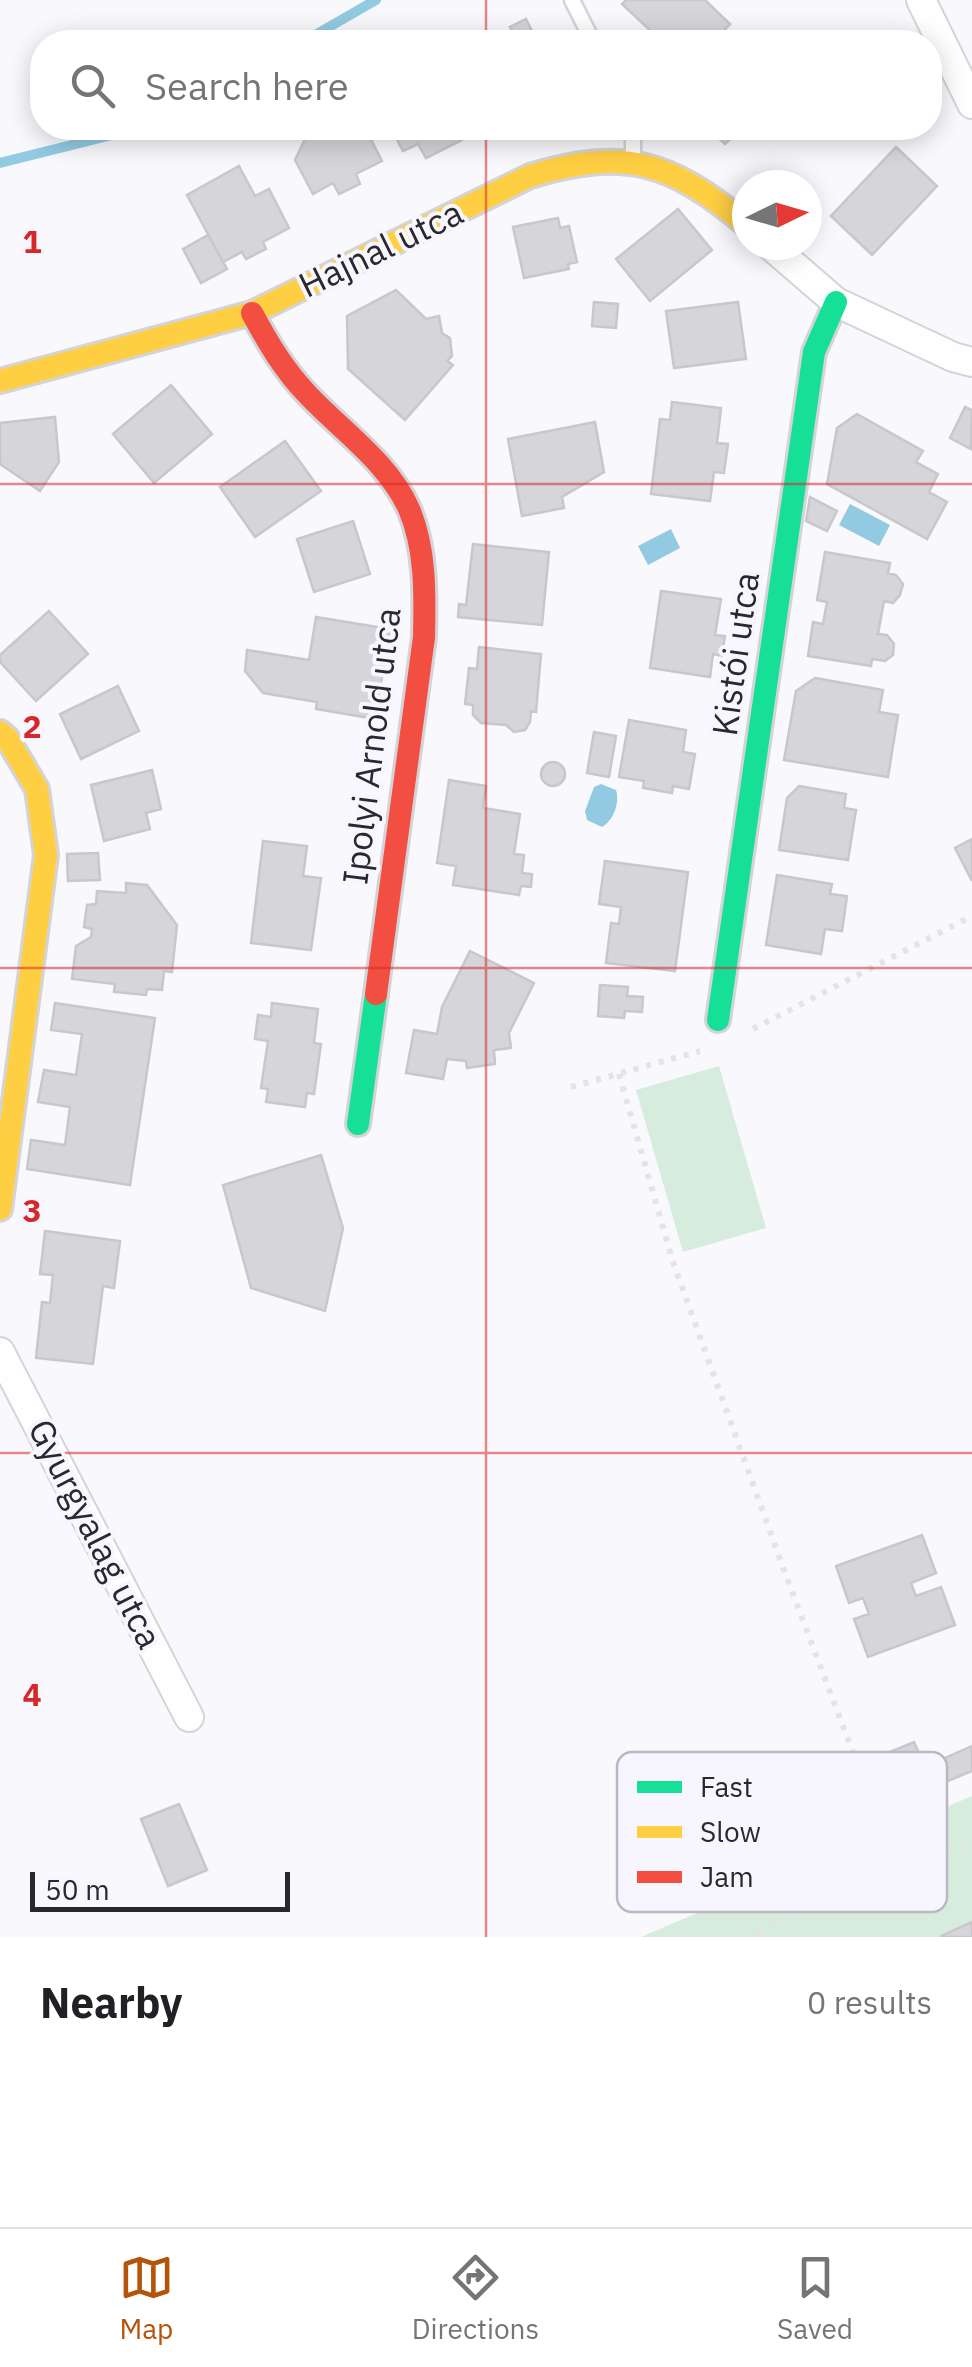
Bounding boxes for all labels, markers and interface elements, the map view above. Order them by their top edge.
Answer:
search box [30,30,942,140]
icon: search [65,58,120,113]
text: Search here [145,61,349,110]
north arrow [732,170,822,260]
street label: Hajnal utca [291,189,470,308]
text: 1 [22,220,42,262]
street label: Kistói utca [701,569,769,739]
street label: Ipolyi Arnold utca [331,605,411,887]
text: 2 [22,705,42,747]
text: 3 [22,1189,42,1231]
street label: Gyurgyalag utca [18,1411,173,1656]
text: 4 [22,1673,42,1715]
legend [617,1752,947,1912]
text: Fast [700,1768,753,1805]
text: Slow [700,1813,761,1850]
text: Jam [700,1858,754,1895]
scale bar [30,1867,290,1912]
text: 50 m [45,1871,110,1908]
text: Nearby [40,1975,182,2030]
text: 0 results [807,1981,932,2023]
tab: Map [119,2250,174,2347]
tab: Directions [412,2250,539,2347]
tab: Saved [777,2250,853,2347]

